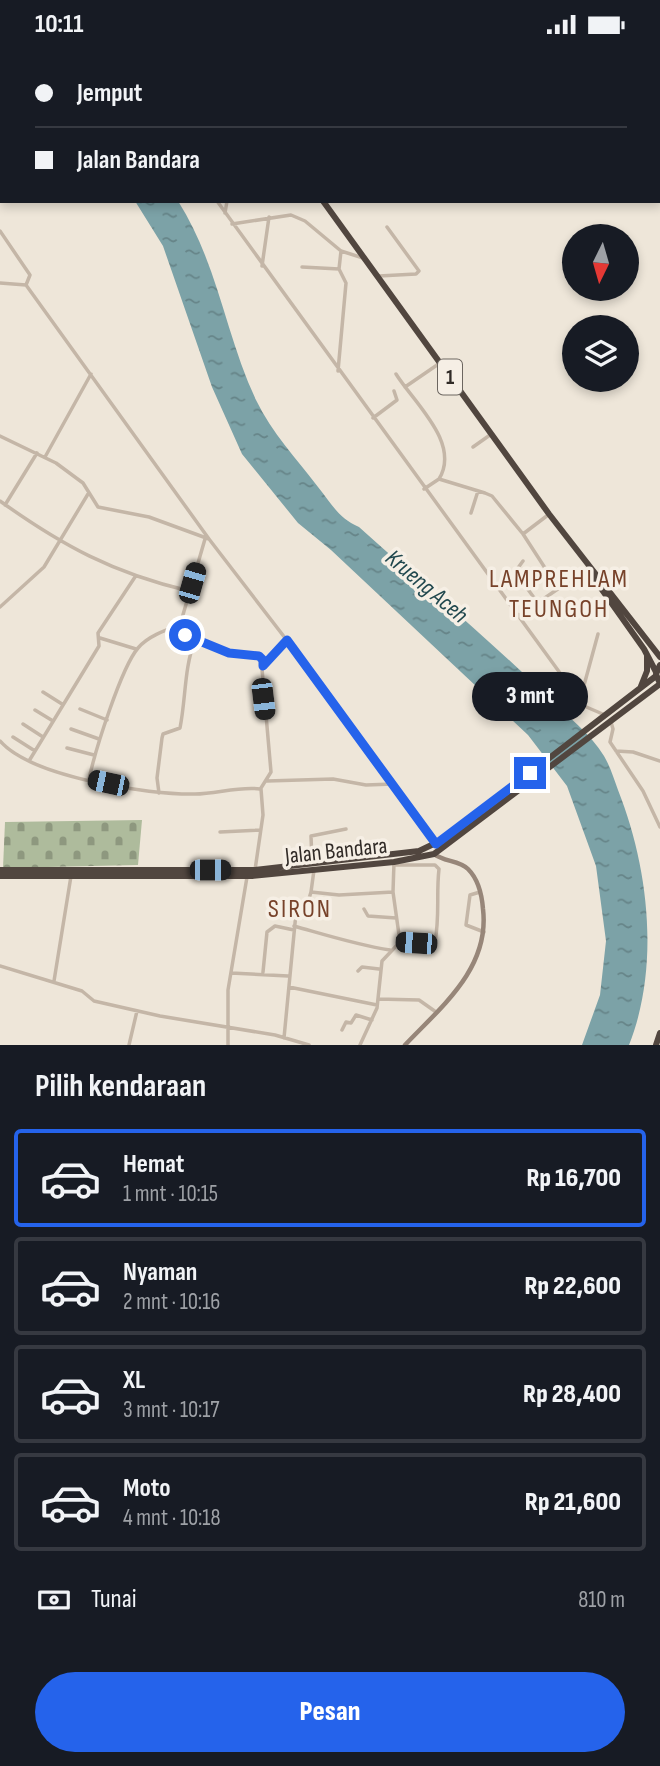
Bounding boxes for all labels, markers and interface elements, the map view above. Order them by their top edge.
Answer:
text: 10:11 [35,9,83,40]
text: Jemput [77,78,142,109]
text: Jalan Bandara [77,145,200,176]
north arrow [562,224,639,301]
map controls [562,224,639,392]
button: layers [562,315,639,392]
road number: 1 [438,359,462,395]
water label: Krueng Aceh [379,543,474,629]
car [177,560,208,606]
district label: LAMPREHLAM TEUNGOH [489,564,629,625]
route start [169,619,201,651]
callout: 3 mnt [472,671,588,721]
car [251,677,276,721]
text: 3 mnt [506,682,554,710]
route end [514,757,546,789]
car [86,768,131,798]
street label: Jalan Bandara [283,832,389,870]
car [190,860,232,881]
district label: SIRON [268,894,332,925]
car [395,931,438,955]
text: Pilih kendaraan [35,1067,206,1106]
icon: car [39,1147,102,1210]
text: Hemat [123,1149,184,1180]
text: Rp 16,700 [527,1163,621,1194]
text: 1 mnt · 10:15 [123,1180,218,1208]
icon: car [39,1255,102,1318]
text: Nyaman [123,1257,197,1288]
text: Rp 22,600 [524,1271,621,1302]
text: 2 mnt · 10:16 [123,1288,220,1316]
icon: car [39,1363,102,1426]
text: XL [123,1365,145,1396]
text: Rp 28,400 [523,1379,621,1410]
text: 3 mnt · 10:17 [123,1396,220,1424]
icon: car [39,1471,102,1534]
text: Moto [123,1473,171,1504]
text: Rp 21,600 [525,1487,621,1518]
text: 4 mnt · 10:18 [123,1504,220,1532]
icon: cash [35,1581,73,1619]
text: Tunai [91,1584,137,1615]
text: 810 m [578,1586,625,1614]
button: Pesan [35,1672,625,1752]

